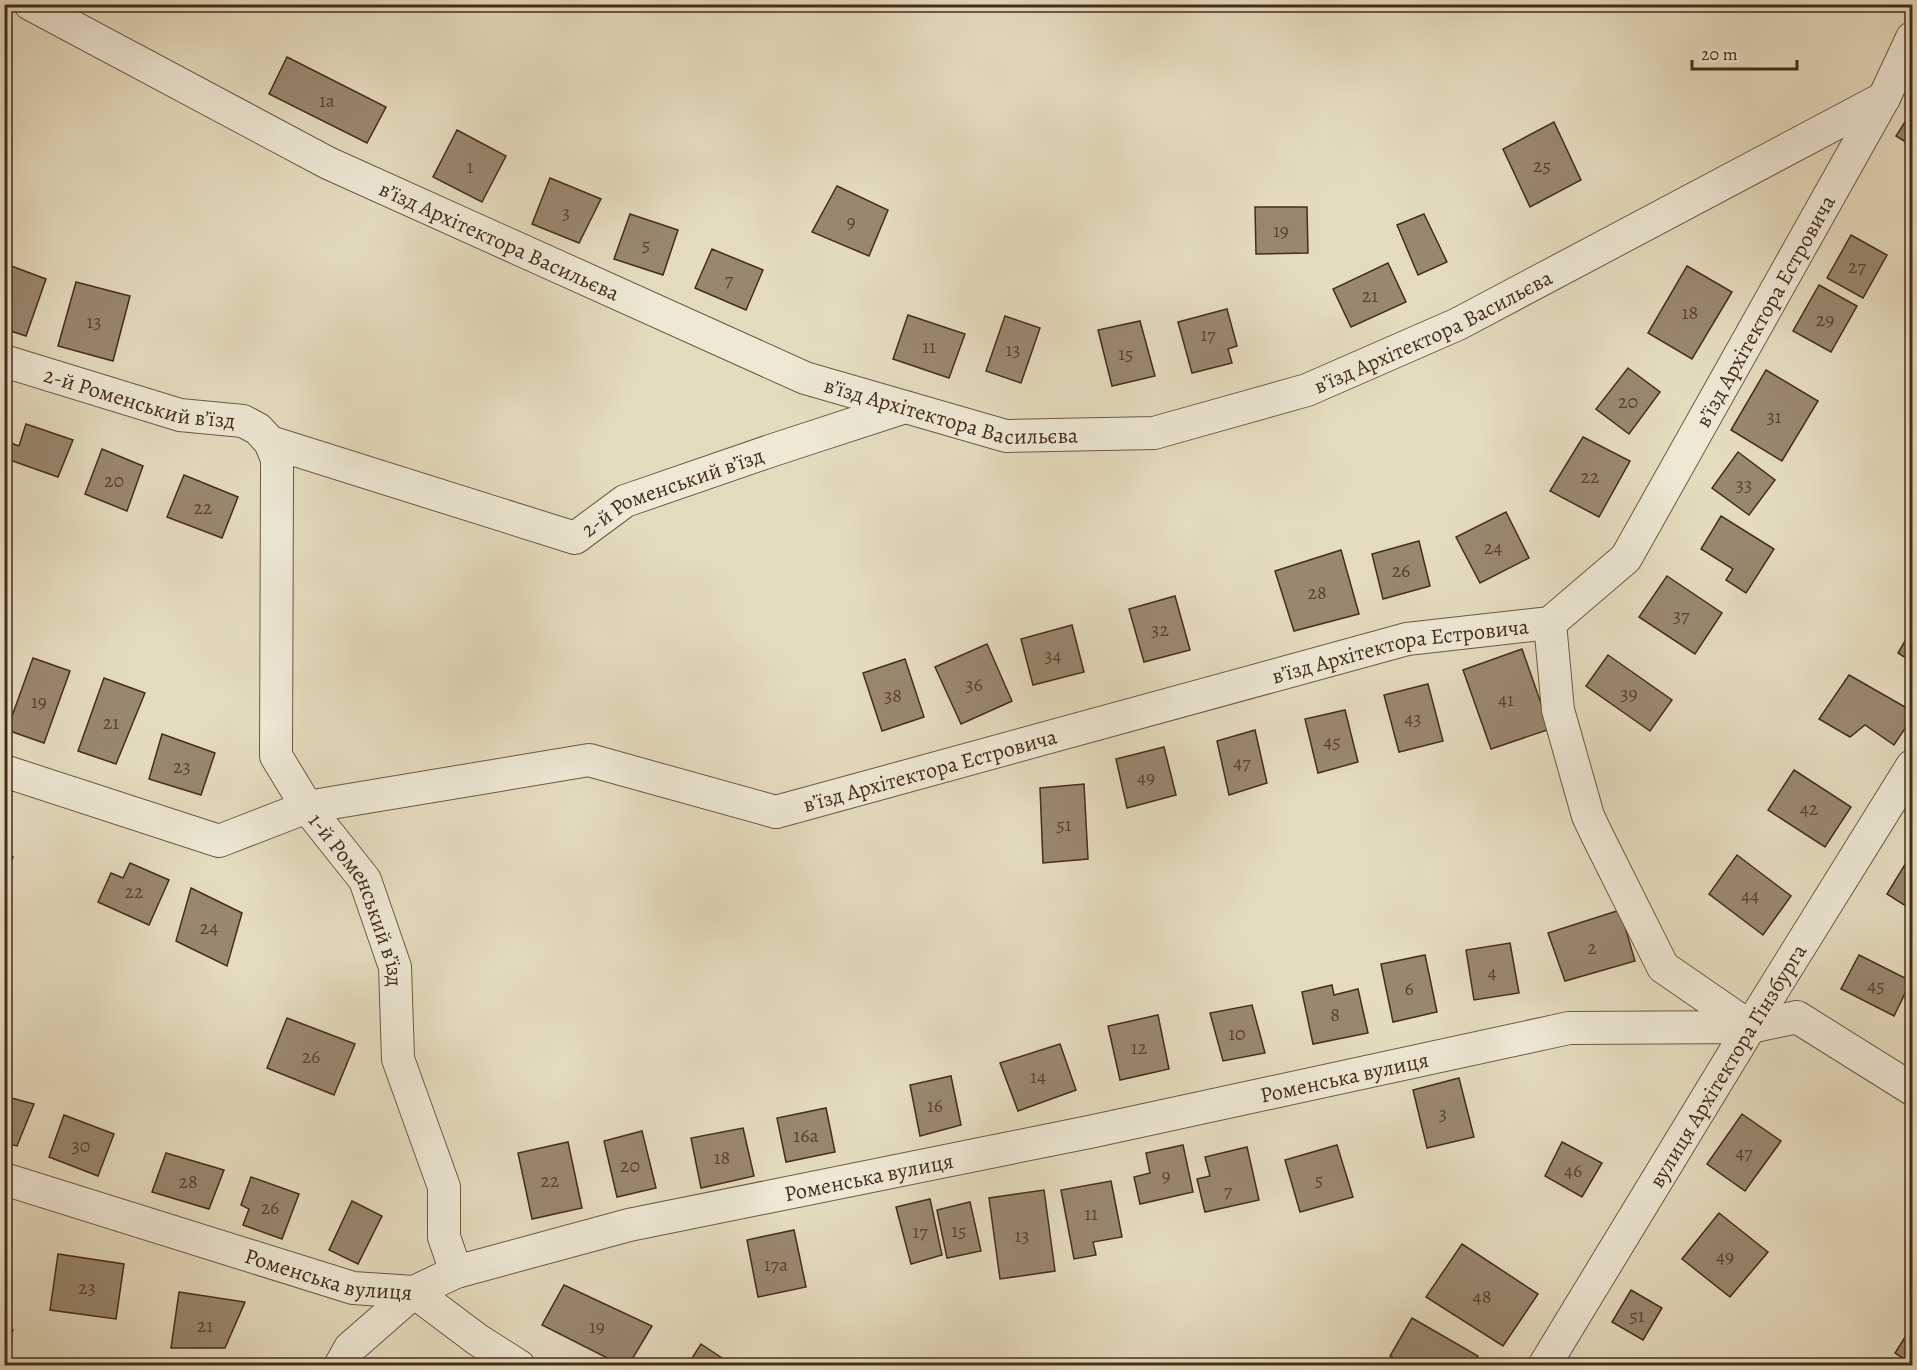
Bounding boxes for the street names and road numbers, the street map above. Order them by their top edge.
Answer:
street label: в’їзд Архітектора Васильєва [374,174,625,309]
street label: в’їзд Архітектора Естровича [1688,189,1843,433]
street label: в’їзд Архітектора Васильєва [1309,262,1558,401]
street label: 2-й Роменський в’їзд [40,360,237,436]
street label: в’їзд Архітектора Васильєва [820,370,1079,452]
street label: 2-й Роменський в’їзд [575,440,768,545]
street label: в’їзд Архітектора Естровича [1268,611,1531,691]
street label: в’їзд Архітектора Естровича [800,721,1061,820]
street label: 1-й Роменський в’їзд [301,807,410,987]
street label: вулиця Архітектора Гінзбурга [1642,938,1815,1194]
street label: Роменська вулиця [1257,1045,1432,1111]
street label: Роменська вулиця [782,1146,956,1209]
street label: Роменська вулиця [241,1241,413,1308]

